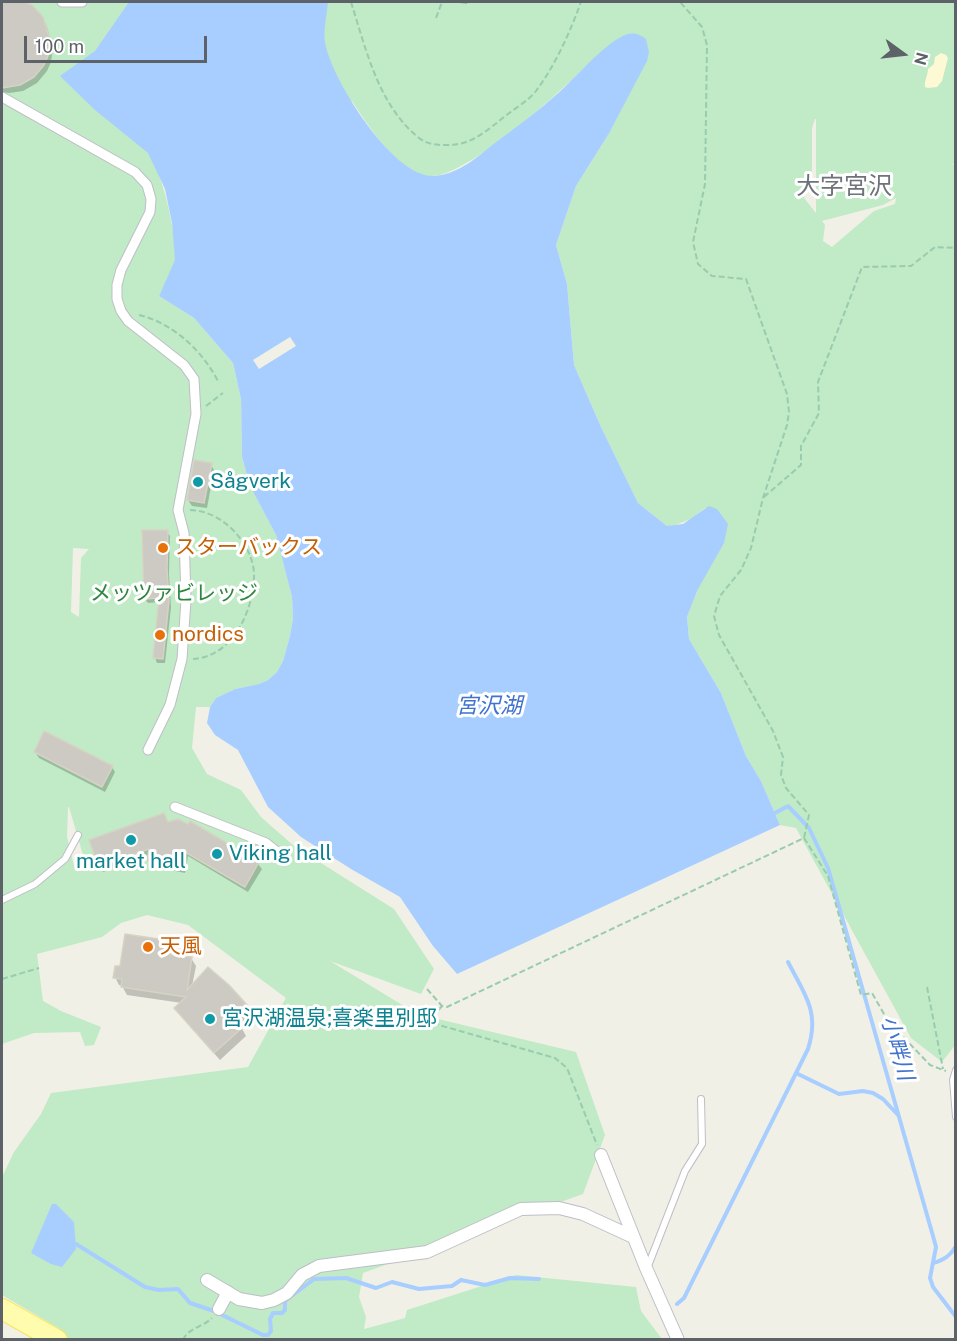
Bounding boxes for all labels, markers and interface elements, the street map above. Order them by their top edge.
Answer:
scale bar [27,24,210,62]
north arrow [873,24,933,84]
text: 100 m [35,36,84,57]
text: N [910,50,932,67]
district label: 大字宮沢 [796,173,892,201]
place label: Sågverk [210,469,291,495]
marker: Sågverk [191,475,205,489]
place label: スターバックス [175,535,322,561]
marker: スターバックス [156,541,170,555]
park label: メッツァビレッジ [90,581,258,607]
place label: nordics [172,622,244,648]
marker: nordics [153,628,167,642]
water label: 宮沢湖 [456,693,522,719]
marker: market hall [124,833,138,847]
place label: Viking hall [229,841,332,867]
marker: Viking hall [210,847,224,861]
place label: market hall [76,849,186,875]
place label: 天風 [160,934,202,960]
marker: 天風 [141,940,155,954]
place label: 宮沢湖温泉;喜楽里別邸 [222,1006,437,1032]
marker: 宮沢湖温泉;喜楽里別邸 [203,1012,217,1026]
water label: 小畔川 [875,1013,919,1083]

